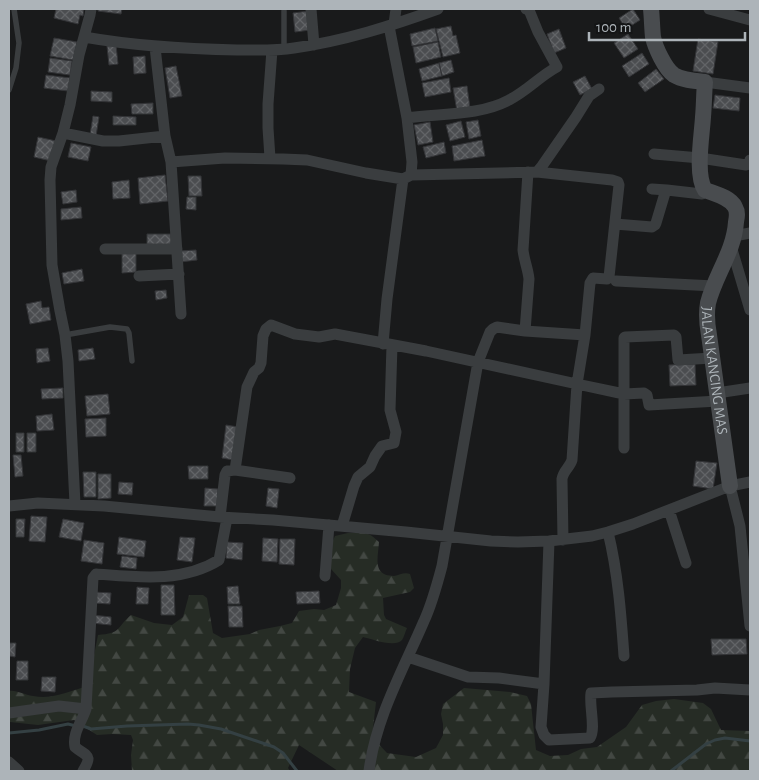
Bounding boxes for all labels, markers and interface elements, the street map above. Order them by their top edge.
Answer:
scale bar [589,10,745,42]
text: 100 m [596,20,631,35]
street label: JALAN KANCING MAS [699,306,730,435]

